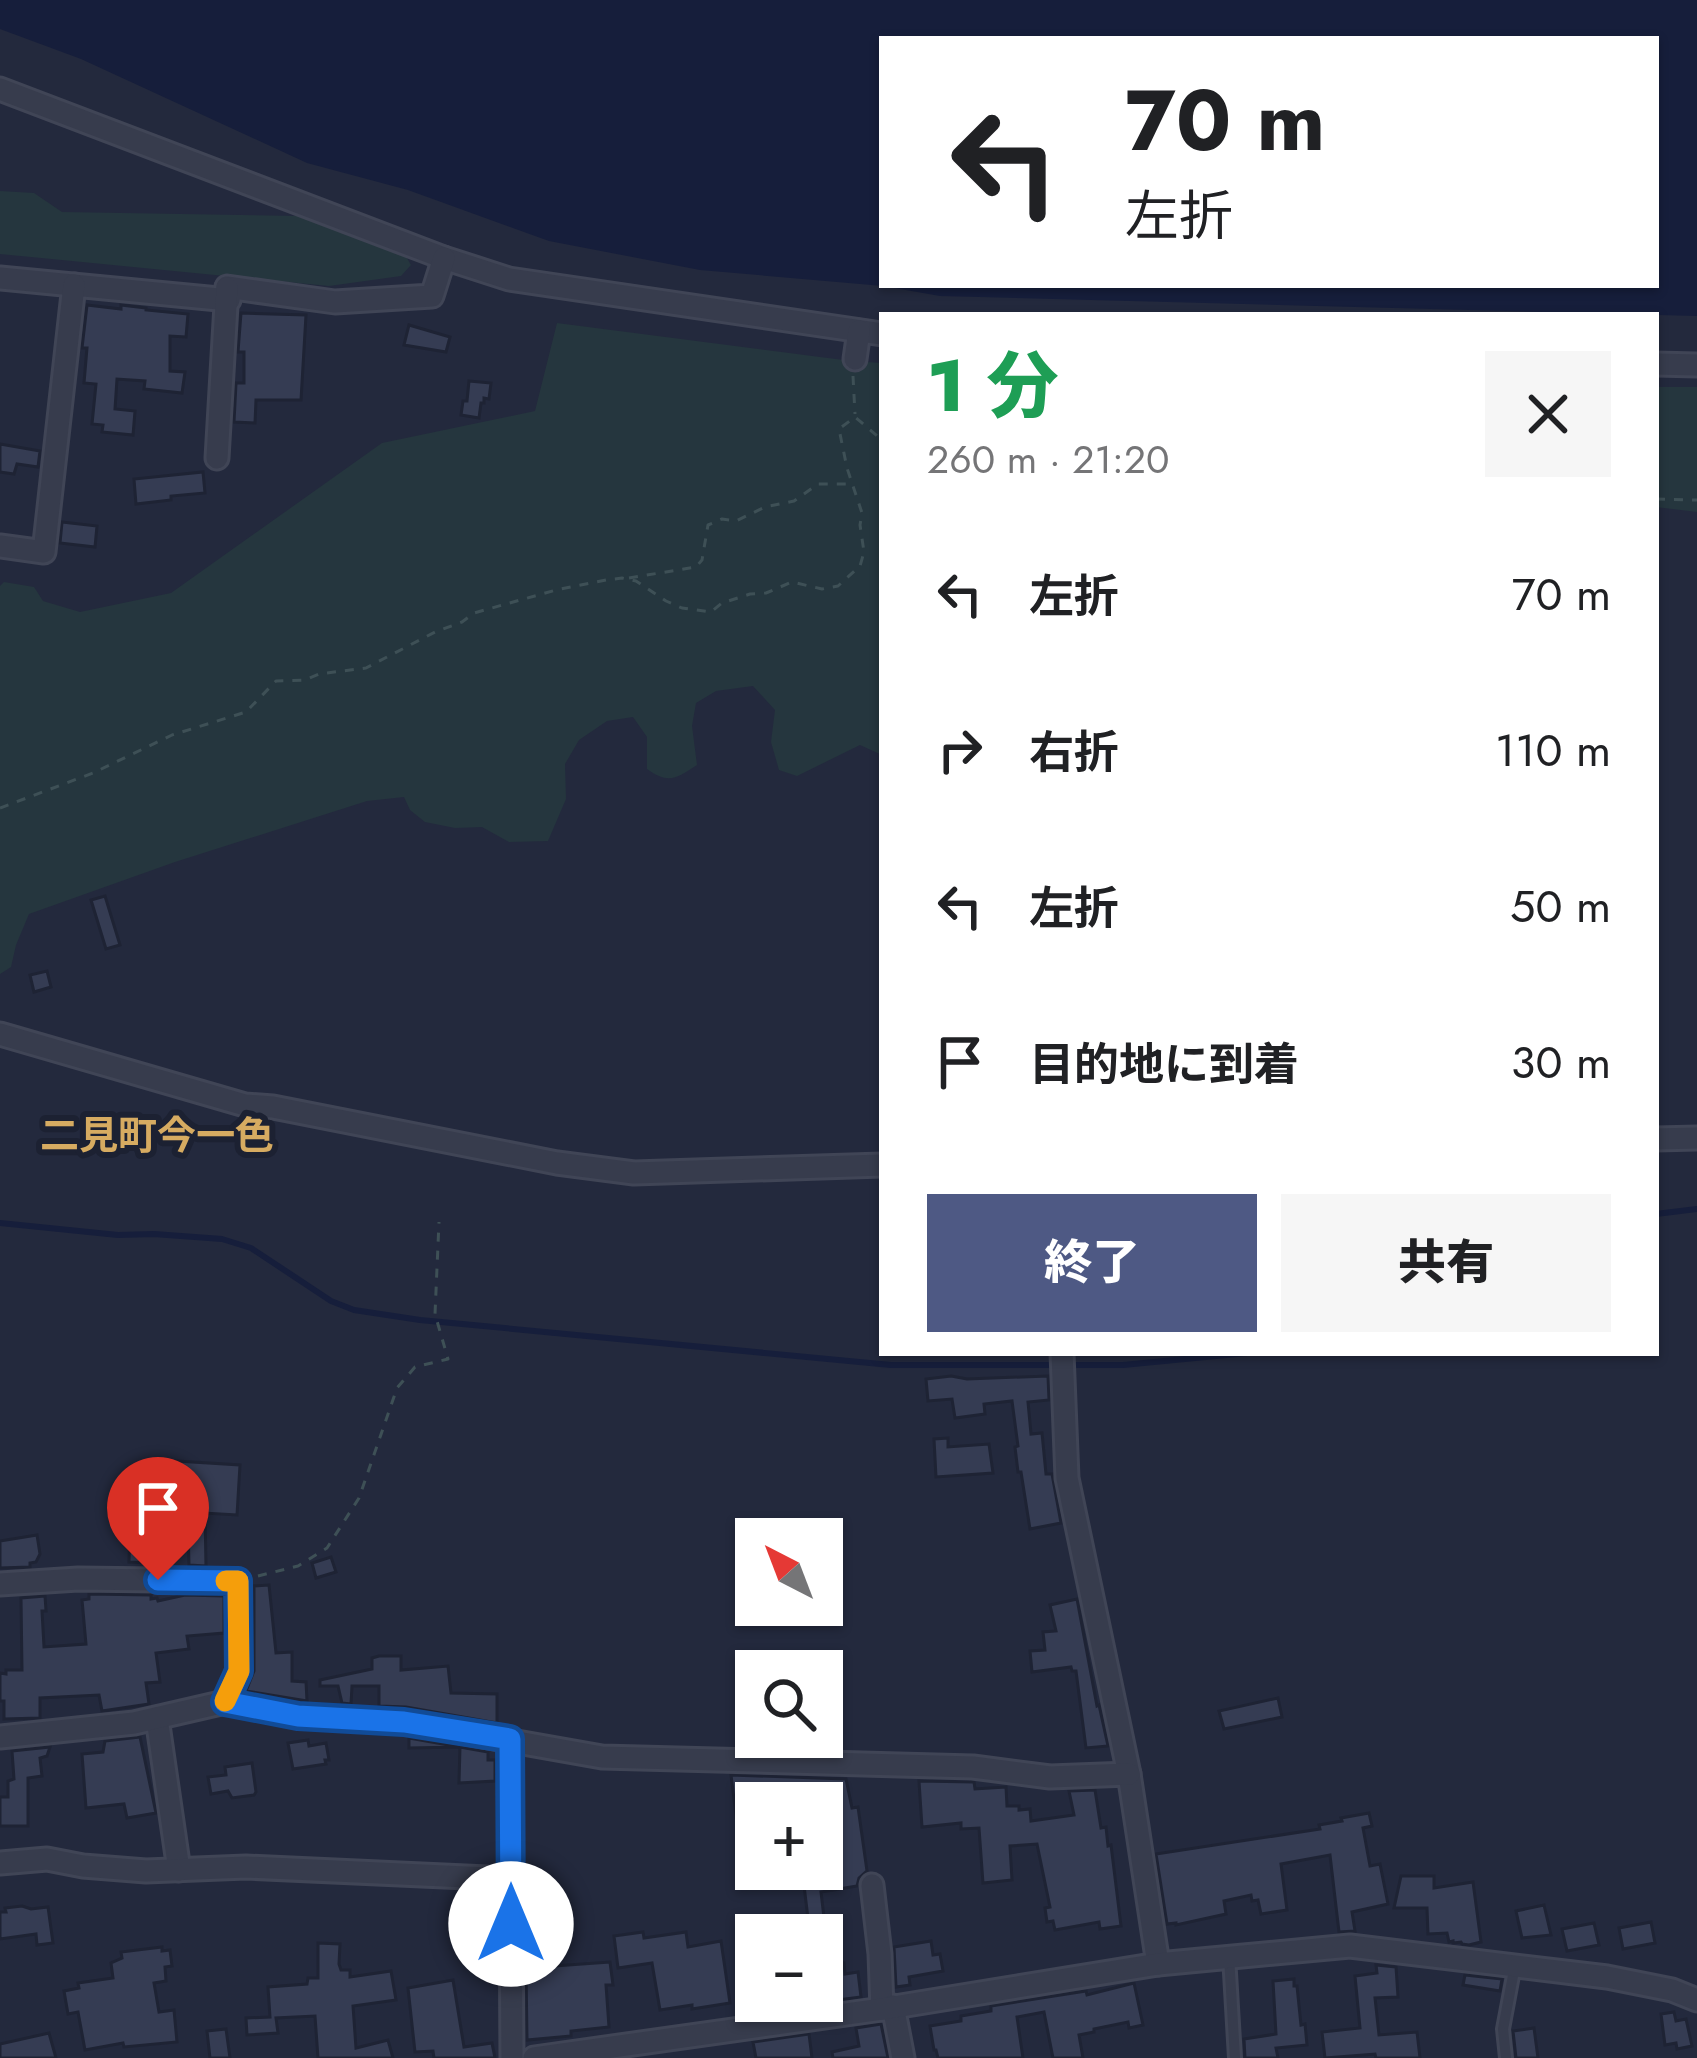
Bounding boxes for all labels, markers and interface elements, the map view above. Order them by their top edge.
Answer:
text: 70 m [1125,60,1325,182]
icon: left [927,84,1083,240]
text: 左折 [1125,177,1233,255]
text: 1 分 [927,334,1059,438]
button: close [1485,351,1611,477]
text: 260 m · 21:20 [927,431,1169,488]
icon: left [927,561,993,627]
text: 70 m [1512,562,1611,627]
text: 左折 [1029,564,1119,629]
icon: right [927,717,993,783]
text: 110 m [1495,718,1611,783]
text: 右折 [1029,720,1119,785]
icon: left [927,873,993,939]
text: 50 m [1510,874,1611,939]
text: 左折 [1029,876,1119,941]
icon: arrive [927,1029,993,1095]
text: 30 m [1511,1030,1611,1095]
text: 目的地に到着 [1029,1032,1299,1097]
district label: 二見町今一色 [40,1107,274,1164]
button: 終了 [927,1194,1257,1332]
button: 共有 [1281,1194,1611,1332]
pin [107,1457,209,1580]
icon: arrive [125,1475,191,1541]
north arrow [735,1518,843,1626]
map controls [735,1518,843,2022]
button: search [735,1650,843,1758]
button: + [735,1782,843,1890]
position arrow [448,1861,574,1987]
button: − [735,1914,843,2022]

